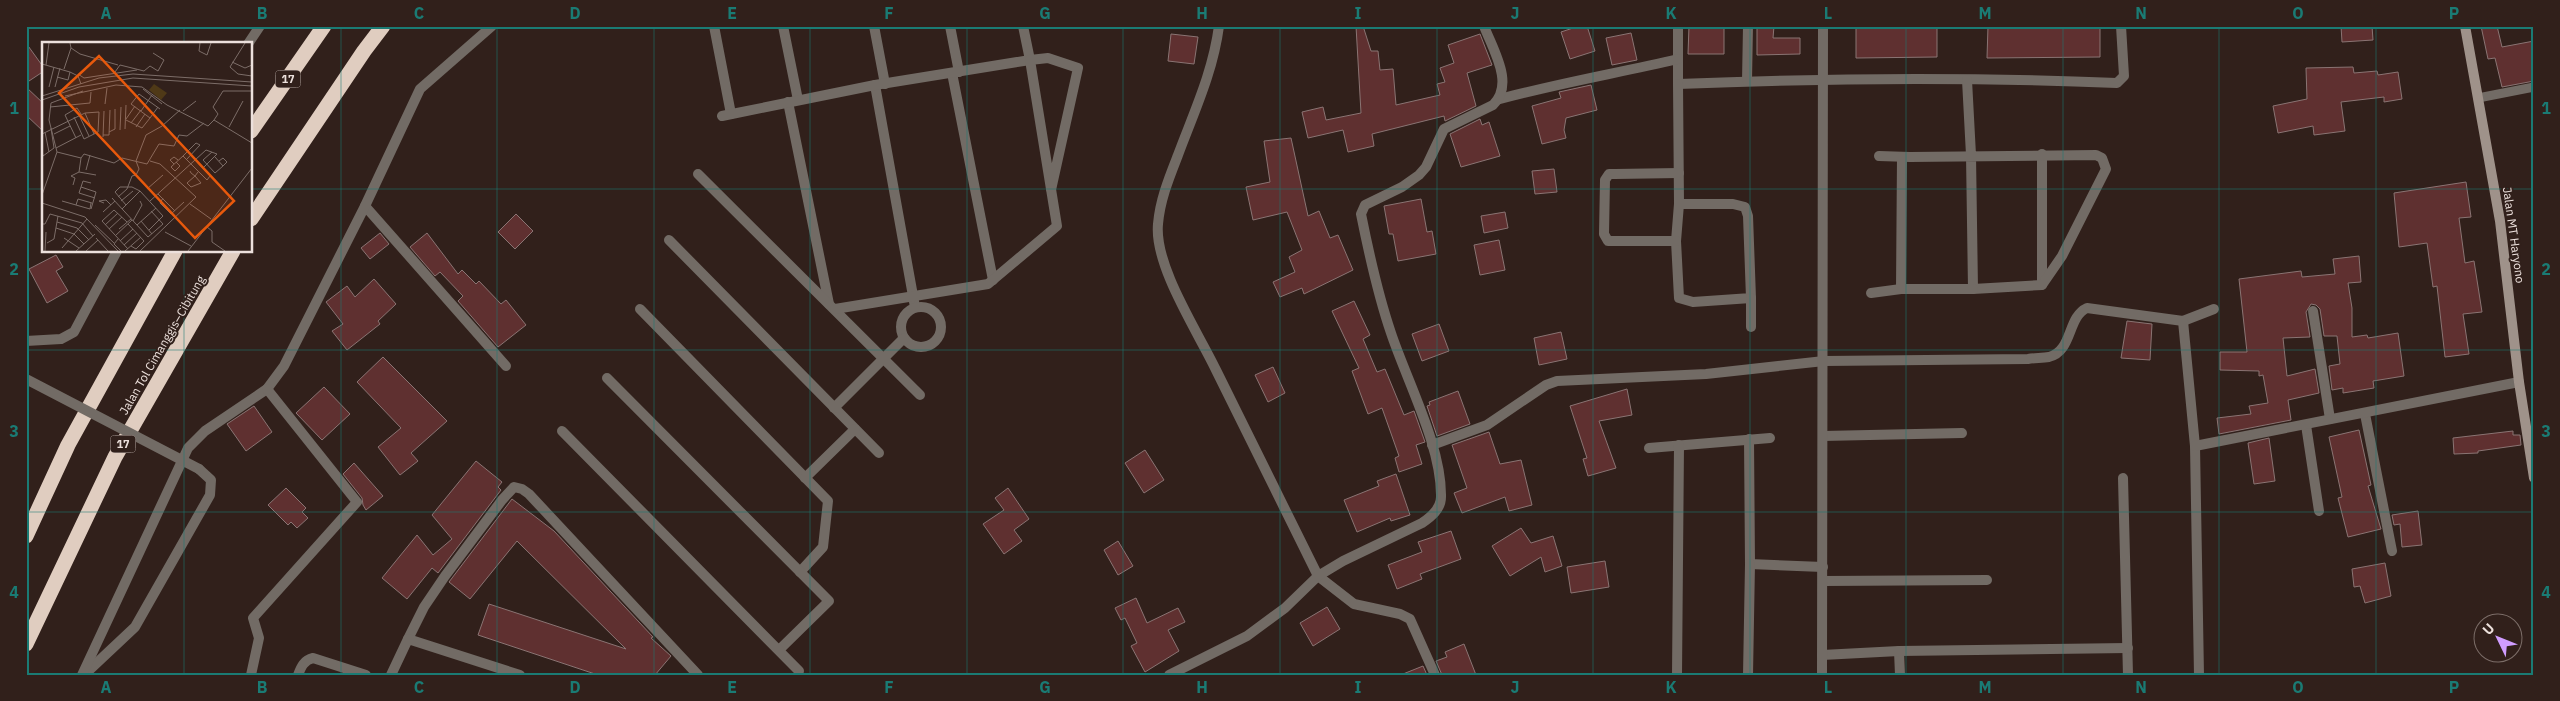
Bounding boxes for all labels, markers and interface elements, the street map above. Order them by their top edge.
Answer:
text: A [101,3,112,23]
text: B [257,3,268,23]
text: C [414,3,424,23]
text: D [569,3,581,23]
text: E [727,3,737,23]
text: F [884,3,894,23]
text: G [1039,3,1051,23]
text: H [1196,3,1208,23]
text: I [1355,3,1362,23]
text: J [1511,3,1519,23]
text: K [1665,3,1677,23]
text: L [1824,3,1832,23]
text: M [1978,3,1992,23]
text: N [2135,3,2147,23]
text: O [2292,3,2304,23]
text: P [2449,3,2459,23]
inset map [42,42,252,252]
road number: 17 [276,70,300,88]
text: 1 [9,98,19,118]
text: 1 [2541,98,2551,118]
street label: Jalan MT Haryono [2500,186,2528,284]
text: 2 [9,259,19,279]
text: 2 [2541,259,2551,279]
street label: Jalan Tol Cimanggis–Cibitung [116,272,208,417]
text: 3 [9,421,19,441]
text: 3 [2541,421,2551,441]
road number: 17 [110,436,136,452]
text: 4 [9,582,19,602]
text: 4 [2541,582,2551,602]
north arrow [2472,614,2522,664]
text: U [2479,619,2498,639]
text: A [101,677,112,697]
text: B [257,677,268,697]
text: C [414,677,424,697]
text: D [569,677,581,697]
text: E [727,677,737,697]
text: F [884,677,894,697]
text: G [1039,677,1051,697]
text: H [1196,677,1208,697]
text: I [1355,677,1362,697]
text: J [1511,677,1519,697]
text: K [1665,677,1677,697]
text: L [1824,677,1832,697]
text: M [1978,677,1992,697]
text: N [2135,677,2147,697]
text: O [2292,677,2304,697]
text: P [2449,677,2459,697]

